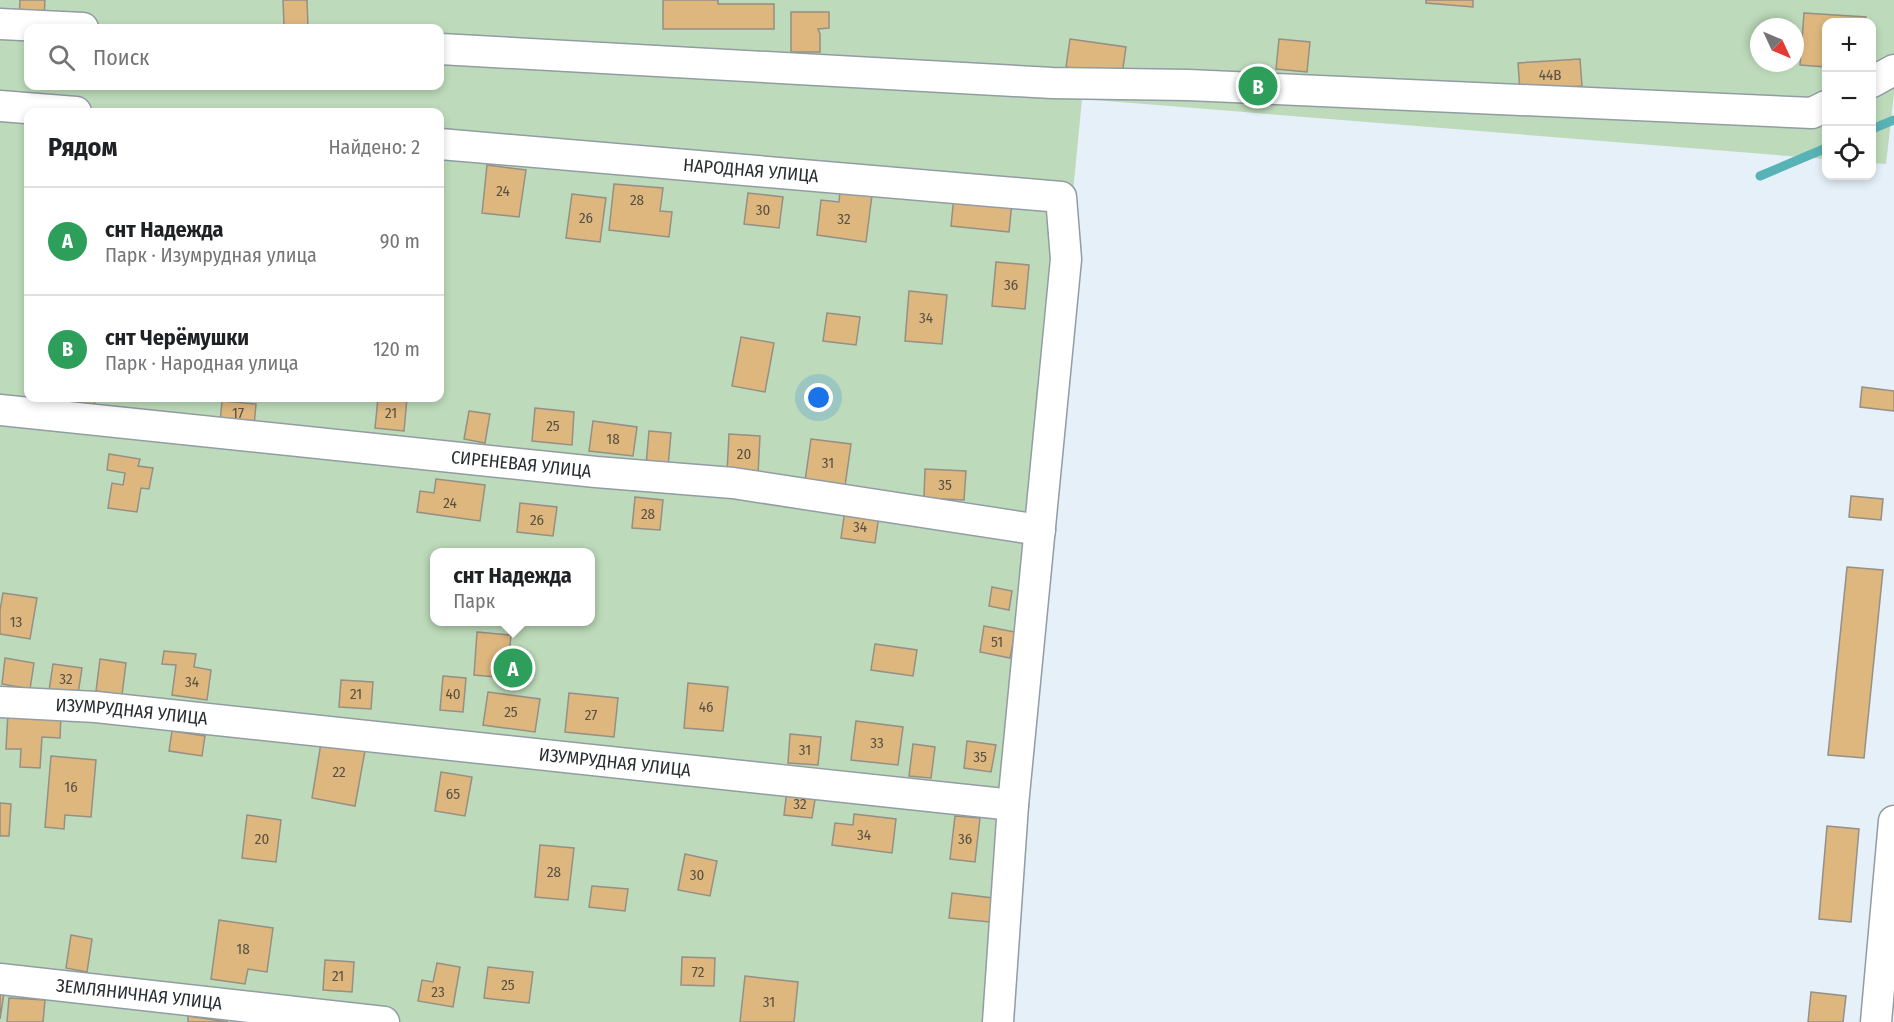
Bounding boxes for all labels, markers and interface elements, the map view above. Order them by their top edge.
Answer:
north arrow [1750,18,1804,72]
map controls [1822,18,1876,180]
button: + [1822,18,1876,72]
search box [24,24,444,90]
icon: search [45,41,78,74]
text: Поиск [93,44,149,71]
pin: B [1238,64,1278,109]
house number: 44В [1539,66,1561,84]
button: − [1822,72,1876,126]
button: locate [1822,126,1876,180]
text: Рядом [48,132,117,163]
text: Найдено: 2 [328,135,420,159]
street label: НАРОДНАЯ УЛИЦА [682,154,820,187]
house number: 24 [496,182,510,200]
house number: 28 [630,191,644,209]
house number: 30 [756,201,770,219]
house number: 26 [579,209,593,227]
house number: 32 [837,210,851,228]
text: снт Надежда [105,216,224,243]
text: A [62,229,73,253]
text: 90 m [380,229,420,253]
text: Парк · Изумрудная улица [105,243,317,267]
house number: 36 [1004,276,1018,294]
house number: 34 [919,309,933,327]
text: снт Черёмушки [105,324,249,351]
text: B [62,337,73,361]
text: 120 m [373,337,420,361]
text: Парк · Народная улица [105,351,299,375]
your location [804,383,833,412]
house number: 17 [232,404,244,422]
house number: 21 [385,404,397,422]
house number: 25 [546,417,560,435]
house number: 18 [606,430,620,448]
house number: 20 [737,445,751,463]
street label: СИРЕНЕВАЯ УЛИЦА [450,446,593,483]
house number: 31 [822,454,834,472]
house number: 35 [938,476,952,494]
house number: 24 [443,494,457,512]
house number: 28 [641,505,655,523]
house number: 26 [530,511,544,529]
house number: 34 [853,518,867,536]
popup [430,548,595,626]
text: снт Надежда [453,562,572,589]
text: Парк [453,589,495,613]
house number: 13 [10,613,23,631]
house number: 51 [991,633,1003,651]
pin: A [494,646,532,690]
house number: 32 [59,670,73,688]
house number: 34 [185,673,199,691]
house number: 21 [350,685,362,703]
house number: 40 [445,685,461,703]
street label: ИЗУМРУДНАЯ УЛИЦА [55,694,209,730]
house number: 46 [699,698,713,716]
house number: 25 [504,703,518,721]
house number: 27 [585,706,597,724]
house number: 33 [870,734,884,752]
house number: 31 [799,741,811,759]
street label: ИЗУМРУДНАЯ УЛИЦА [538,743,693,782]
house number: 35 [973,748,987,766]
house number: 22 [332,763,346,781]
house number: 16 [64,778,78,796]
house number: 65 [446,785,460,803]
house number: 32 [793,795,807,813]
house number: 34 [857,826,871,844]
house number: 20 [255,830,269,848]
house number: 36 [958,830,972,848]
house number: 28 [547,863,561,881]
house number: 30 [690,866,704,884]
house number: 18 [236,940,250,958]
house number: 72 [692,963,705,981]
house number: 21 [332,967,344,985]
street label: ЗЕМЛЯНИЧНАЯ УЛИЦА [55,974,224,1015]
house number: 25 [501,976,515,994]
house number: 23 [431,983,445,1001]
house number: 31 [763,993,775,1011]

